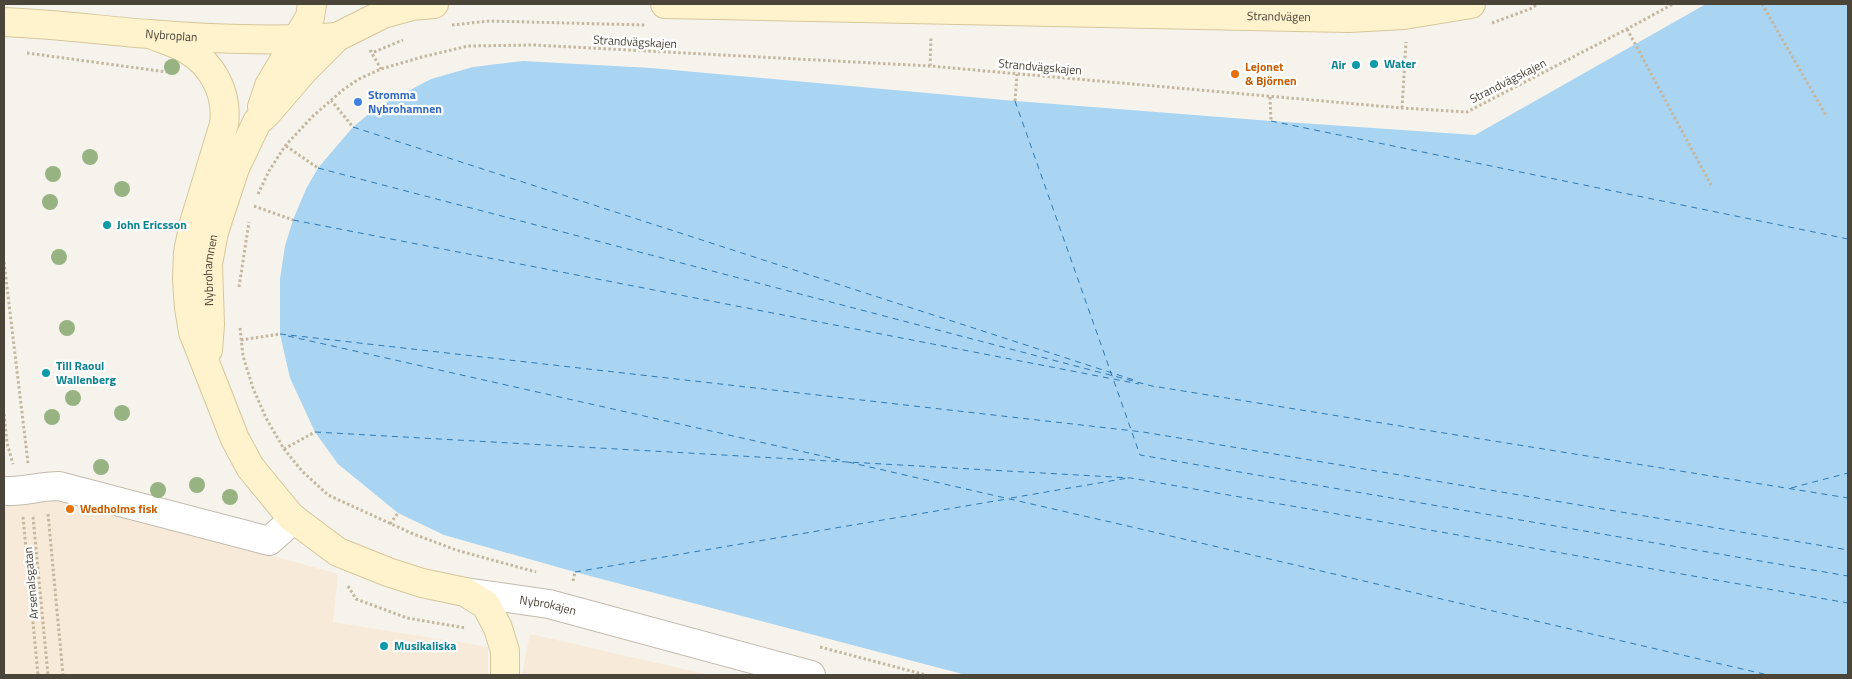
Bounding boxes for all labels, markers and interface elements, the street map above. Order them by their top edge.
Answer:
street label: Strandvägen [1247,6,1311,26]
street label: Nybroplan [145,24,198,46]
street label: Strandvägskajen [593,30,677,53]
street label: Strandvägskajen [997,53,1083,80]
street label: Strandvägskajen [1466,53,1549,108]
place label: Water [1384,54,1417,73]
place label: Air [1331,55,1347,74]
place label: Lejonet & Björnen [1245,57,1297,90]
marker: Water [1368,58,1380,70]
marker: Air [1350,59,1362,71]
marker: Lejonet & Björnen [1229,68,1241,80]
place label: Stromma Nybrohamnen [368,85,442,118]
marker: Stromma Nybrohamnen [352,96,364,108]
place label: John Ericsson [117,215,187,234]
marker: John Ericsson [101,219,113,231]
street label: Nybrohamnen [198,233,222,306]
place label: Till Raoul Wallenberg [56,356,116,389]
marker: Till Raoul Wallenberg [40,367,52,379]
place label: Wedholms fisk [80,499,158,518]
marker: Wedholms fisk [64,503,76,515]
street label: Arsenalsgatan [18,546,43,620]
street label: Nybrokajen [518,590,579,620]
place label: Musikaliska [394,636,456,655]
marker: Musikaliska [378,640,390,652]

